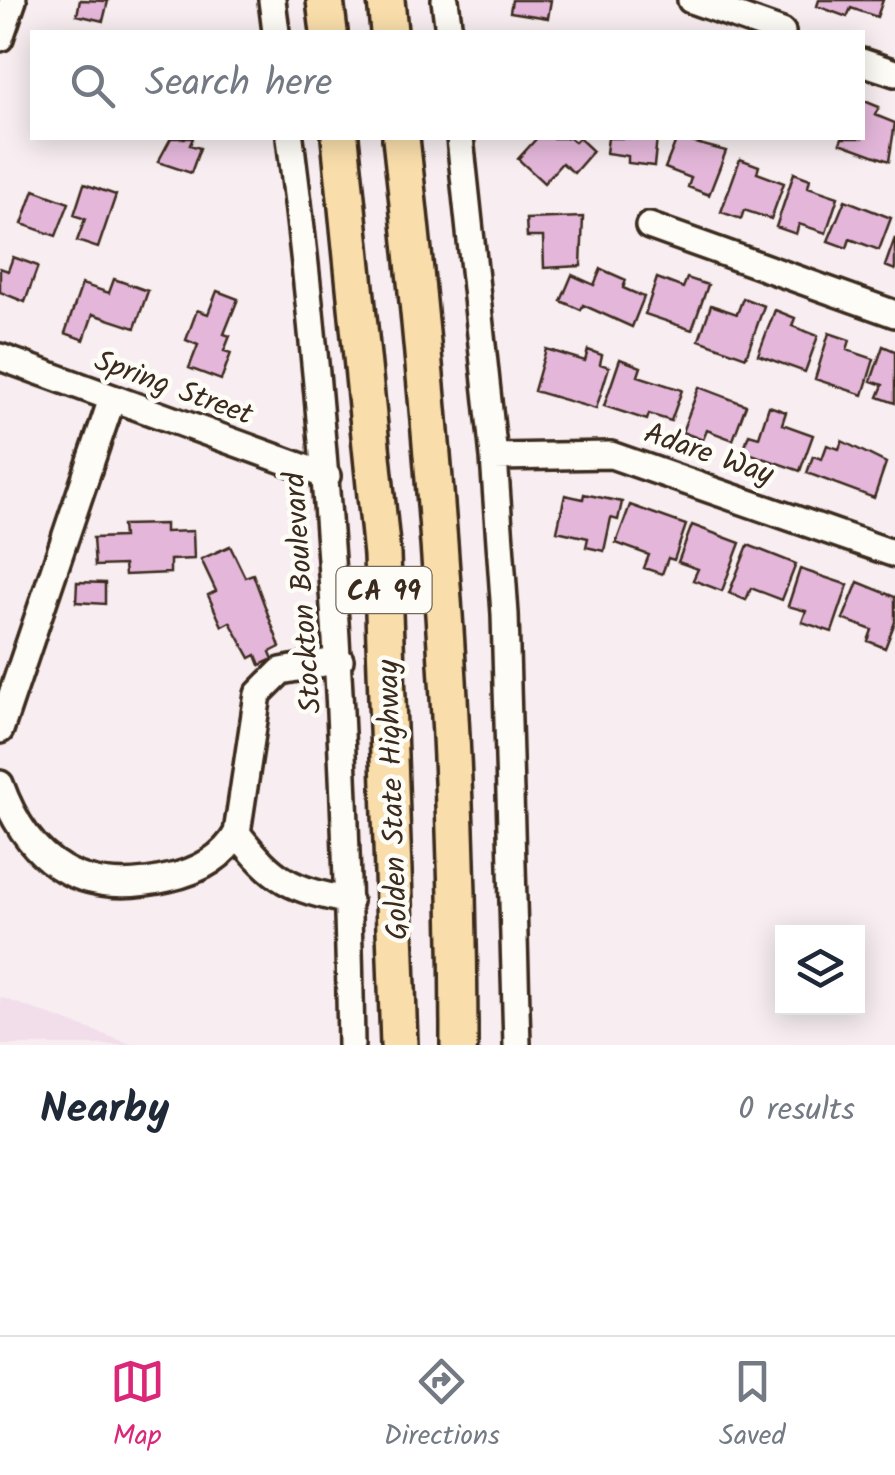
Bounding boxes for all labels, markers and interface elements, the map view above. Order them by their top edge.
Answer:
search box [30,30,865,140]
text: Search here [145,55,332,115]
icon: search [65,58,120,113]
street label: Spring Street [87,338,260,440]
street label: Adare Way [637,410,781,500]
street label: Stockton Boulevard [272,470,336,715]
road number: CA 99 [336,567,432,613]
street label: Golden State Highway [365,658,423,941]
map controls [775,925,865,1015]
button: layers [775,925,865,1015]
text: Nearby [40,1077,169,1144]
text: 0 results [738,1085,855,1136]
tab: Map [110,1354,165,1459]
tab: Directions [384,1354,500,1459]
tab: Saved [719,1354,785,1459]

